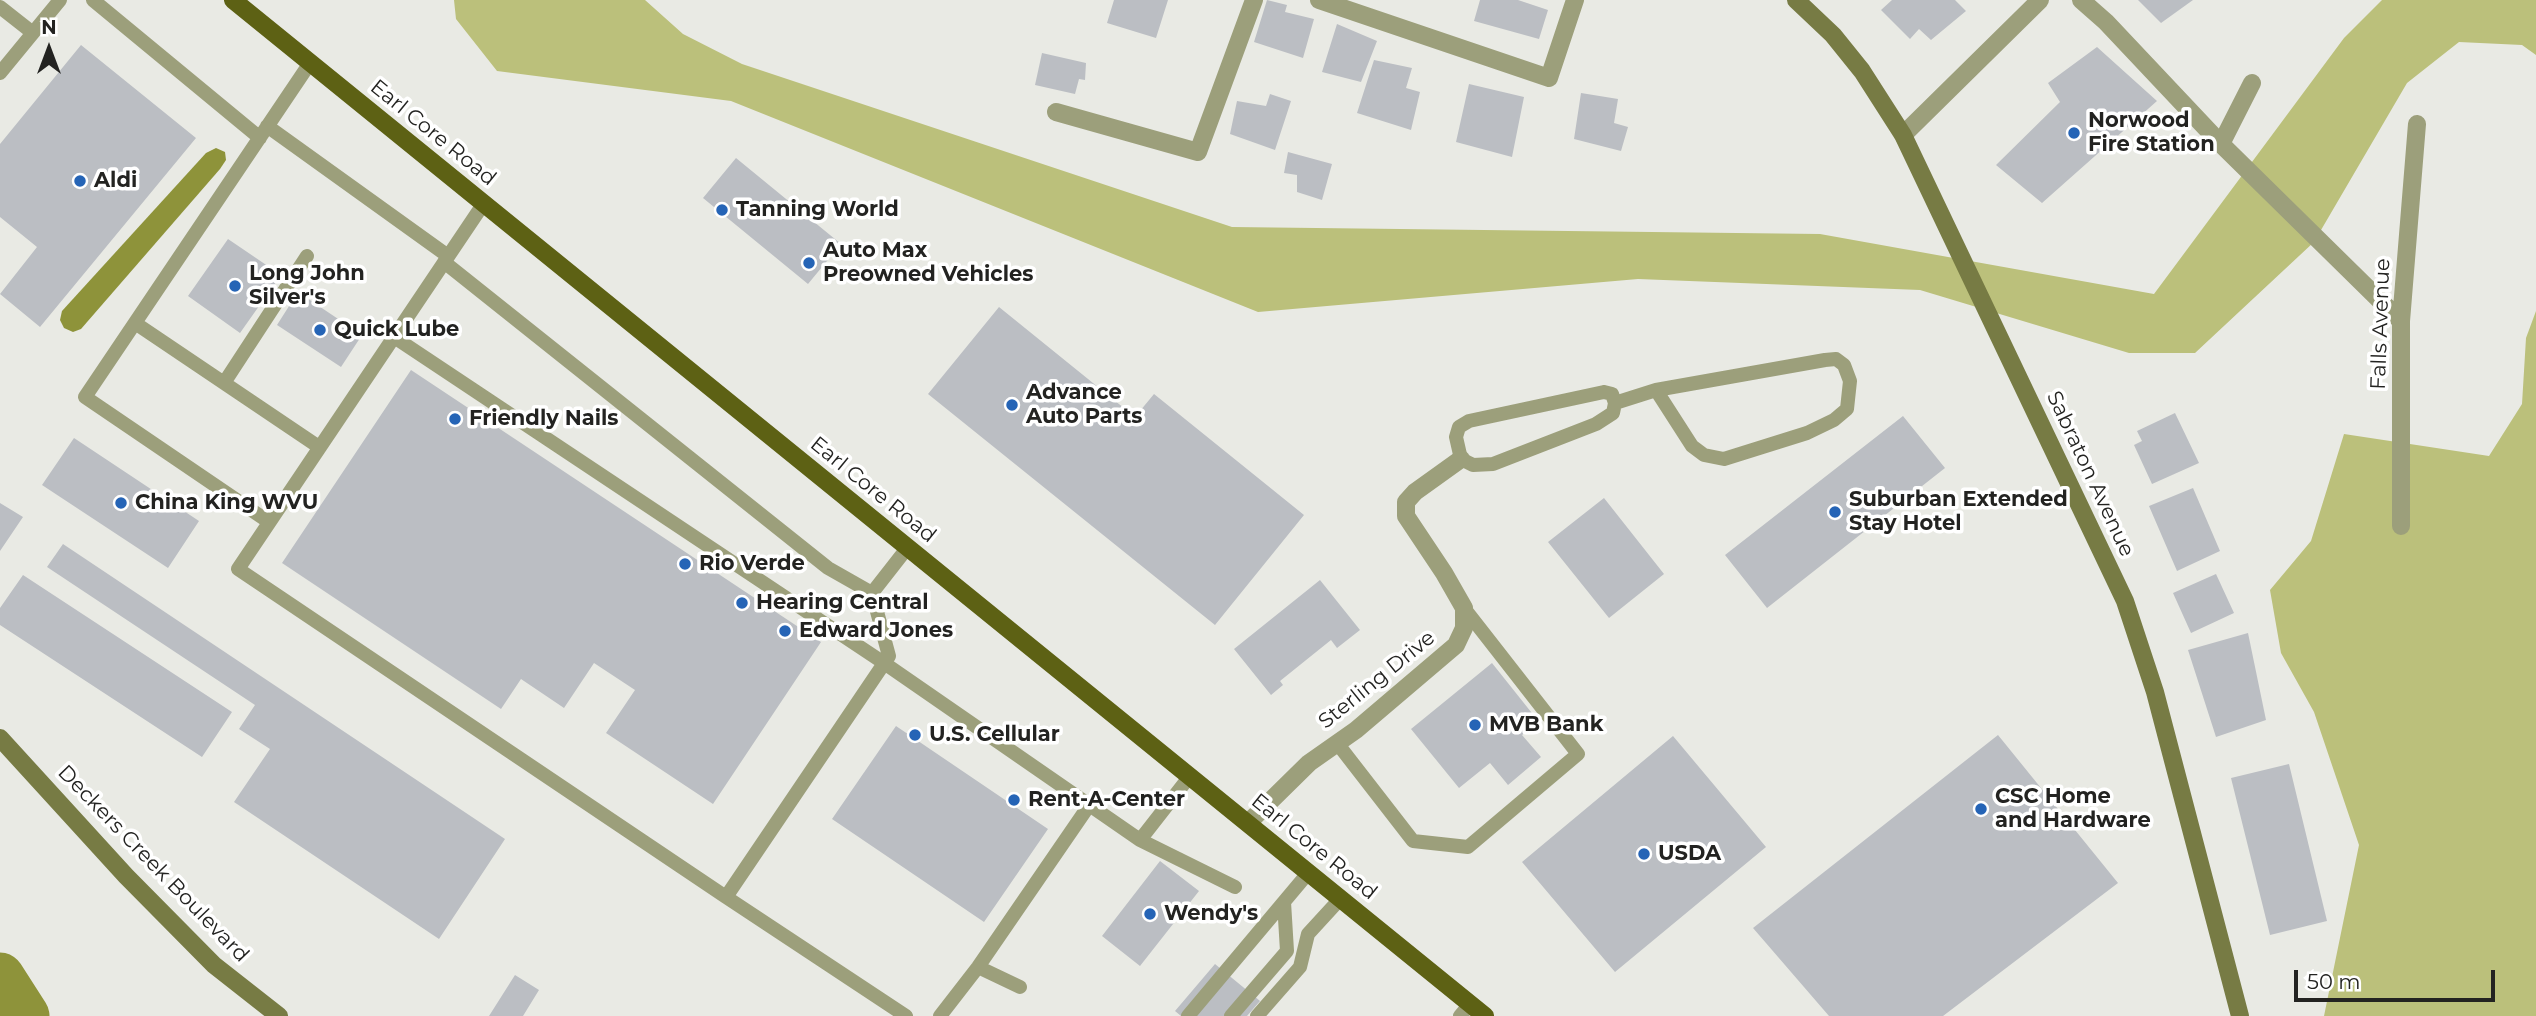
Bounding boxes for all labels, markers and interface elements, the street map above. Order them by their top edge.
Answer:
north arrow [14,14,84,84]
text: N [41,16,57,39]
street label: Earl Core Road [365,75,501,191]
place label: Norwood Fire Station [2088,108,2215,158]
marker: Norwood Fire Station [2066,125,2082,141]
place label: Aldi [94,168,137,194]
marker: Aldi [72,173,88,189]
place label: Tanning World [736,197,899,223]
marker: Tanning World [714,202,730,218]
place label: Auto Max Preowned Vehicles [823,238,1033,288]
marker: Auto Max Preowned Vehicles [801,255,817,271]
street label: Falls Avenue [2366,258,2396,390]
place label: Long John Silver's [249,261,365,311]
marker: Long John Silver's [227,278,243,294]
place label: Quick Lube [334,317,459,343]
marker: Quick Lube [312,322,328,338]
place label: Advance Auto Parts [1026,380,1142,430]
street label: Sabraton Avenue [2041,387,2139,561]
marker: Advance Auto Parts [1004,397,1020,413]
place label: Friendly Nails [469,406,618,432]
marker: Friendly Nails [447,411,463,427]
street label: Earl Core Road [805,432,941,548]
place label: Suburban Extended Stay Hotel [1849,487,2068,537]
place label: China King WVU [135,490,318,516]
marker: China King WVU [113,495,129,511]
marker: Suburban Extended Stay Hotel [1827,504,1843,520]
place label: Rio Verde [699,551,805,577]
marker: Rio Verde [677,556,693,572]
place label: Hearing Central [756,590,929,616]
marker: Hearing Central [734,595,750,611]
place label: Edward Jones [799,618,953,644]
marker: Edward Jones [777,623,793,639]
street label: Sterling Drive [1314,625,1440,735]
place label: MVB Bank [1489,712,1603,738]
marker: MVB Bank [1467,717,1483,733]
place label: U.S. Cellular [929,722,1060,748]
marker: U.S. Cellular [907,727,923,743]
street label: Deckers Creek Boulevard [52,760,254,968]
place label: CSC Home and Hardware [1995,784,2151,834]
place label: Rent-A-Center [1028,787,1185,813]
street label: Earl Core Road [1246,789,1382,905]
marker: Rent-A-Center [1006,792,1022,808]
marker: CSC Home and Hardware [1973,801,1989,817]
place label: USDA [1658,841,1721,867]
marker: USDA [1636,846,1652,862]
place label: Wendy's [1164,901,1258,927]
marker: Wendy's [1142,906,1158,922]
scale bar [2298,956,2499,1000]
text: 50 m [2307,969,2361,994]

